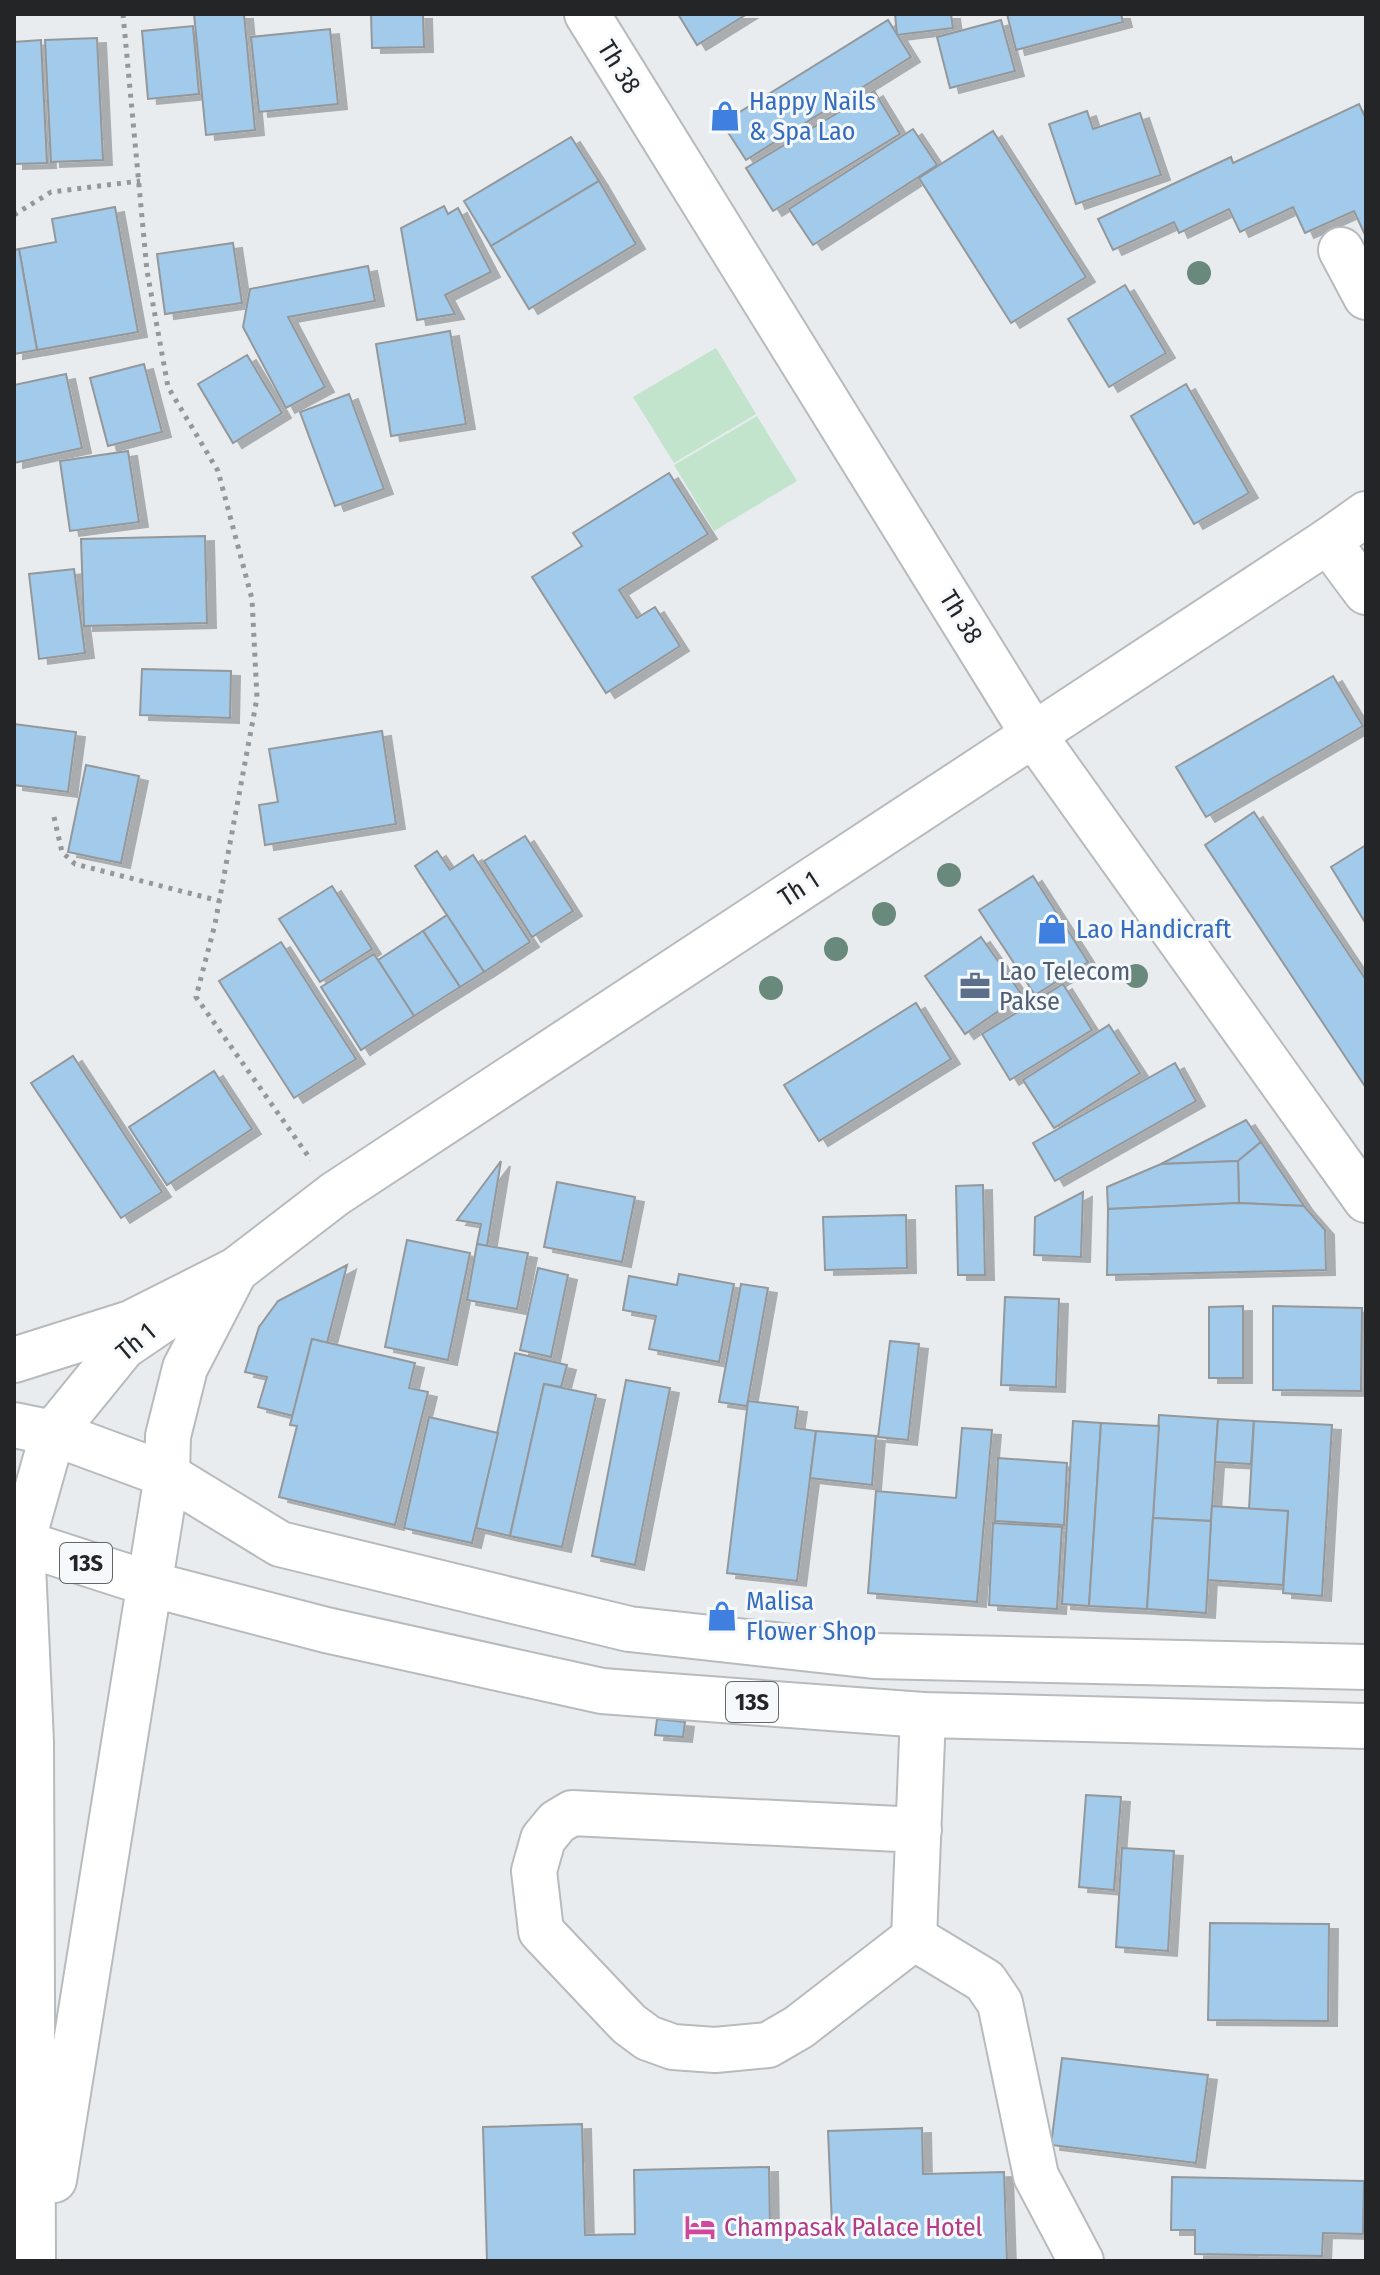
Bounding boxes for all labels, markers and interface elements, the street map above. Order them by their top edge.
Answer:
street label: Th 38 [591,35,647,99]
place label: Happy Nails & Spa Lao [749,86,876,147]
shop icon: Happy Nails & Spa Lao [708,99,742,133]
street label: Th 38 [933,585,989,649]
street label: Th 1 [773,865,825,913]
shop icon: Lao Handicraft [1035,912,1069,946]
place label: Lao Handicraft [1076,914,1232,945]
place label: Lao Telecom Pakse [999,956,1130,1017]
office icon: Lao Telecom Pakse [958,969,992,1003]
street label: Th 1 [110,1317,162,1367]
road number: 13S [60,1543,112,1583]
place label: Malisa Flower Shop [746,1586,877,1647]
shop icon: Malisa Flower Shop [705,1599,739,1633]
road number: 13S [726,1682,778,1722]
hotel icon: Champasak Palace Hotel [683,2210,717,2244]
place label: Champasak Palace Hotel [724,2212,983,2243]

